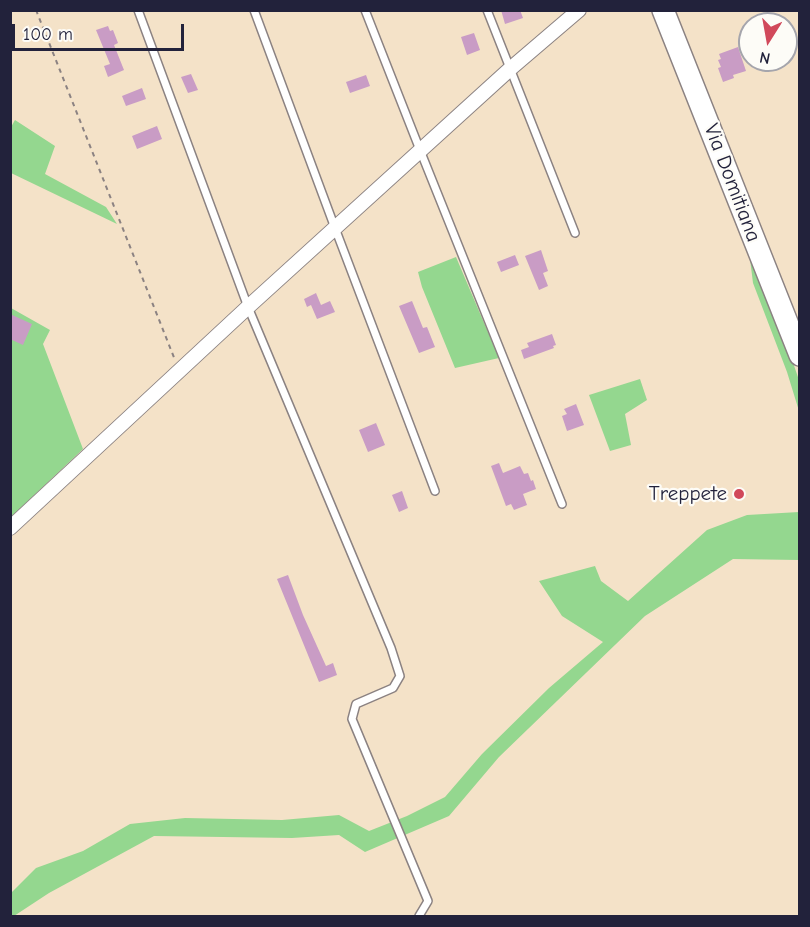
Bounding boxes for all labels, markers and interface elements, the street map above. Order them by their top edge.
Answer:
scale bar [15,12,188,50]
north arrow [738,12,798,72]
text: 100 m [23,24,73,45]
text: N [758,48,772,68]
street label: Via Domitiana [698,120,766,246]
place label: Treppete [649,481,727,507]
marker: Treppete [732,487,746,501]

